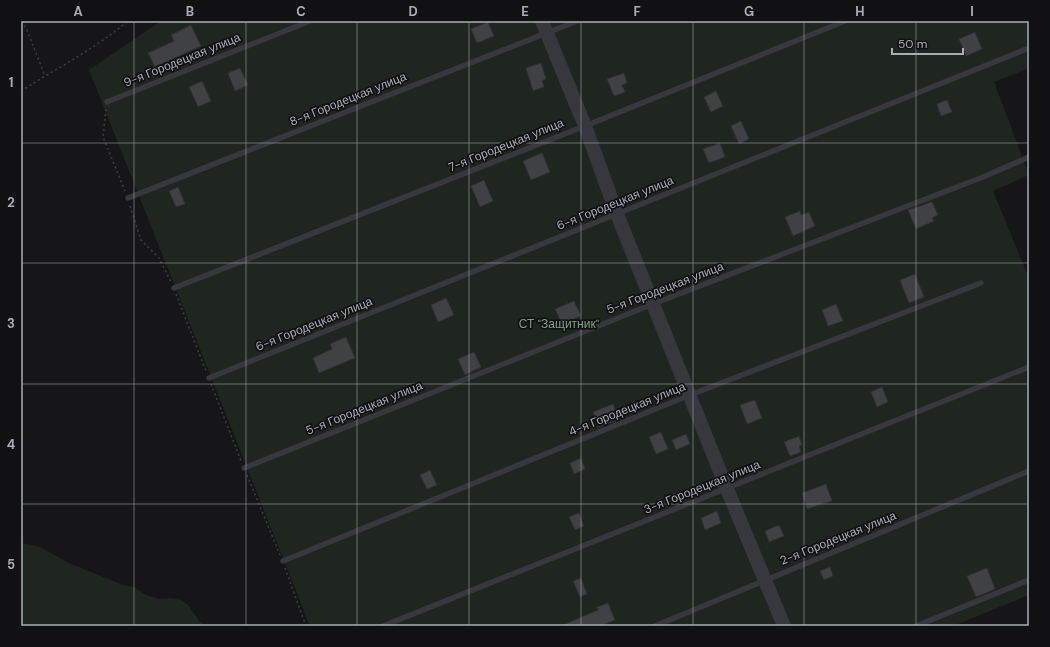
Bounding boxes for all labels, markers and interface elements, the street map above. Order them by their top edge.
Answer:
text: A [73,3,83,20]
text: B [186,3,194,20]
text: C [296,3,306,20]
text: D [408,3,418,20]
text: E [521,3,529,20]
text: F [633,3,641,20]
text: G [744,3,754,20]
text: H [855,3,865,20]
text: I [970,3,974,20]
street label: 9-я Городецкая улица [121,29,243,91]
scale bar [892,30,963,56]
text: 50 m [898,36,927,52]
street label: 8-я Городецкая улица [287,68,409,130]
text: 1 [9,74,13,91]
street label: 7-я Городецкая улица [446,114,566,175]
street label: 6-я Городецкая улица [554,172,676,234]
text: 2 [7,194,15,211]
street label: 5-я Городецкая улица [604,258,726,318]
street label: 6-я Городецкая улица [253,293,375,355]
text: 3 [7,315,15,332]
park label: СТ "Защитник" [519,316,600,332]
street label: 5-я Городецкая улица [303,377,425,439]
street label: 4-я Городецкая улица [566,378,688,440]
text: 4 [7,436,15,453]
street label: 3-я Городецкая улица [641,456,763,518]
street label: 2-я Городецкая улица [778,507,899,569]
text: 5 [7,556,15,573]

